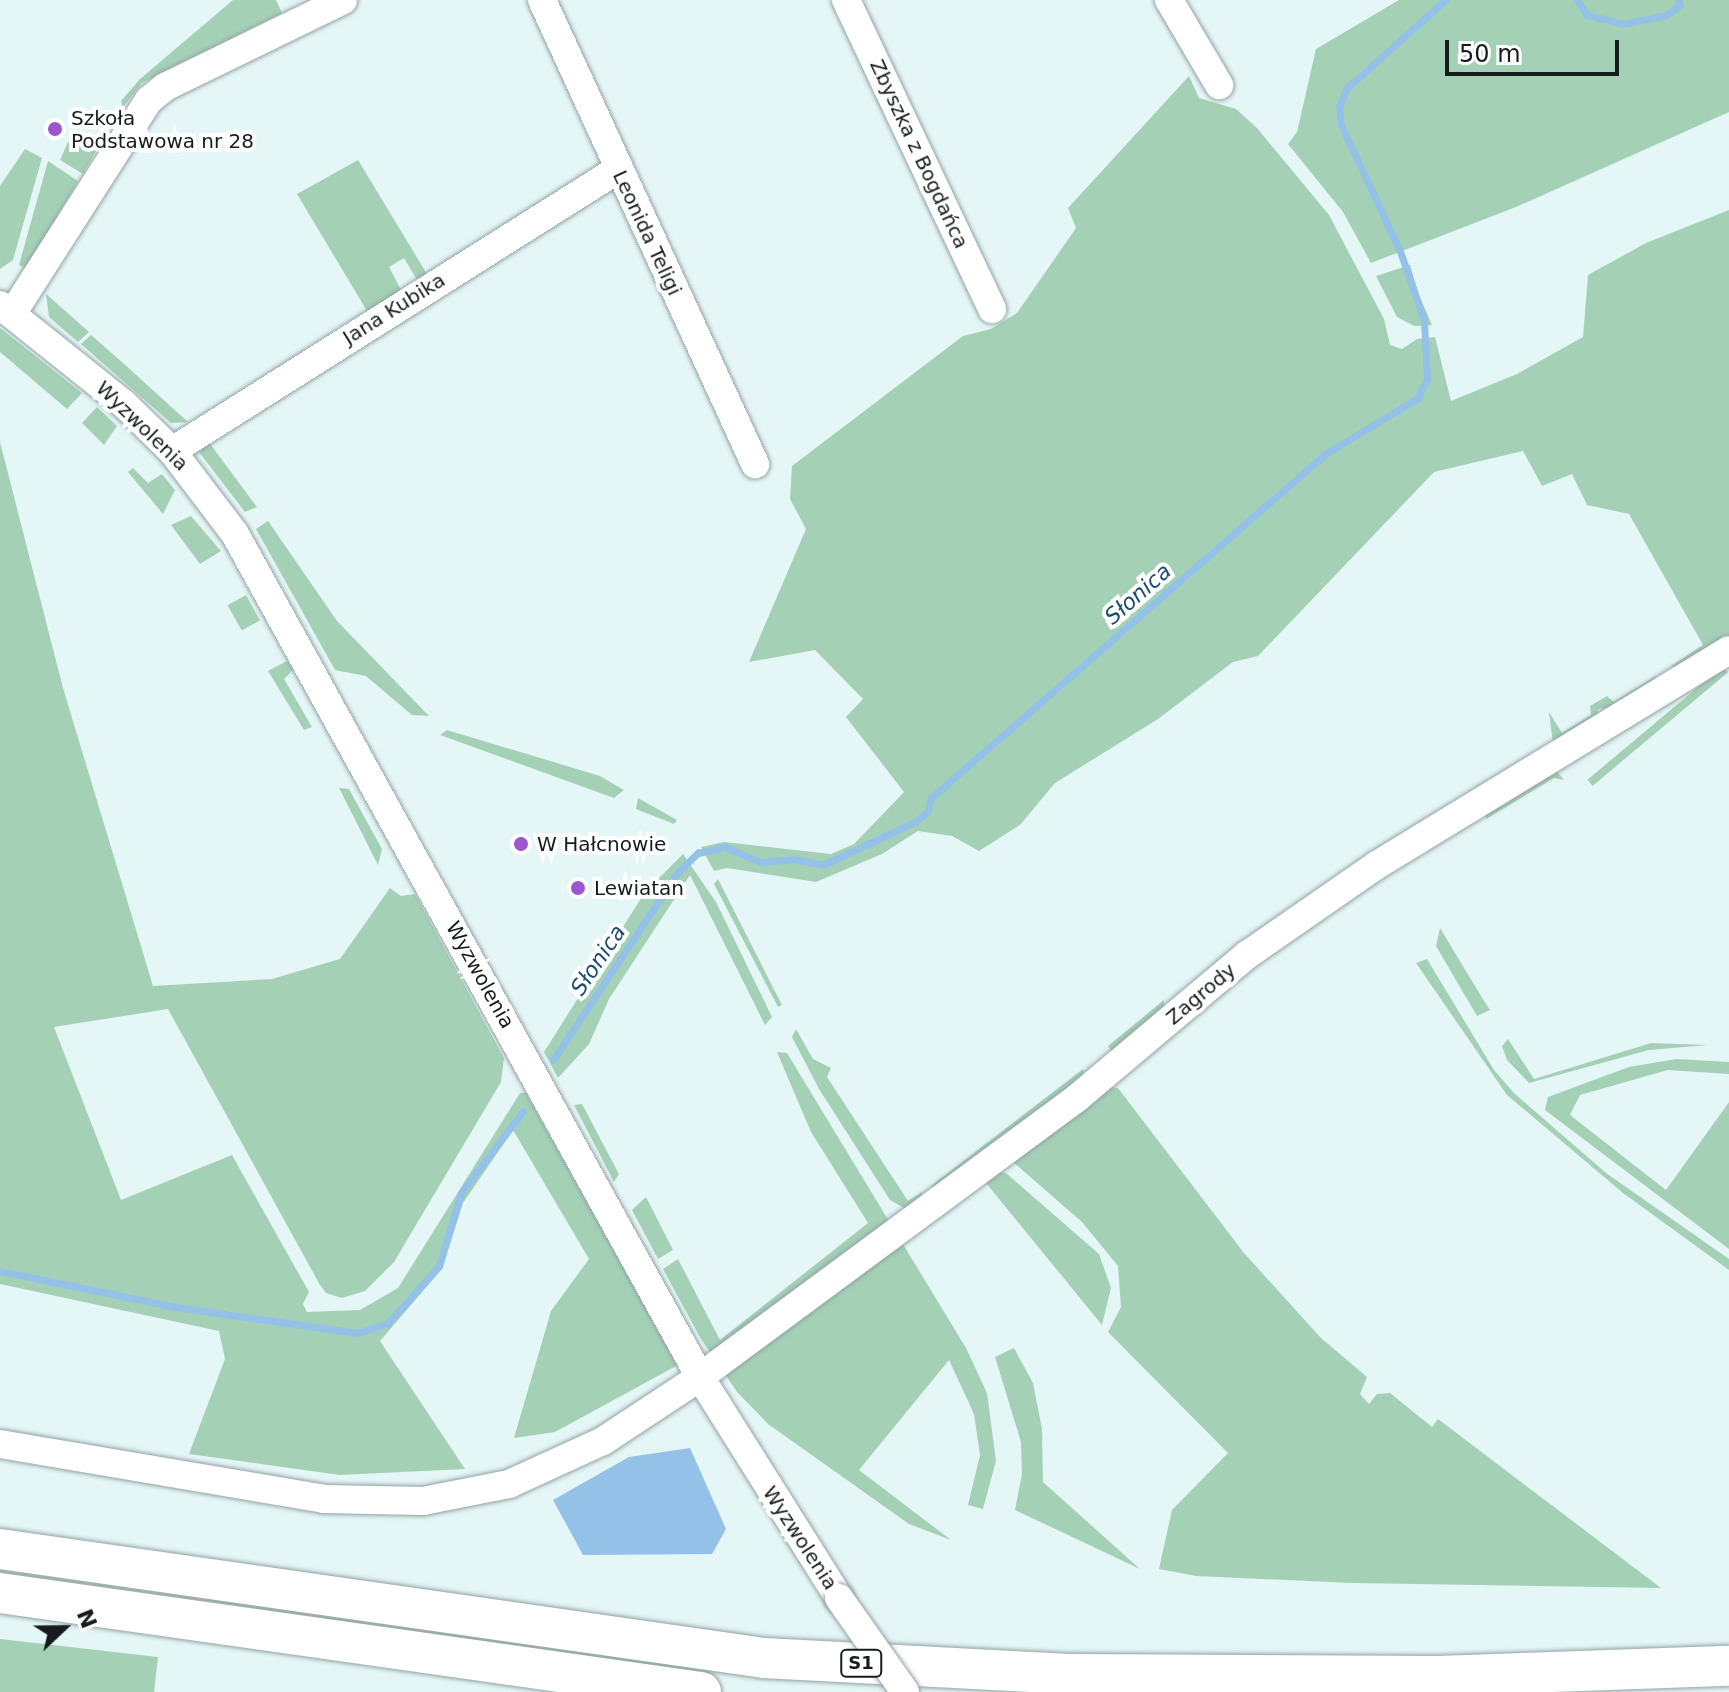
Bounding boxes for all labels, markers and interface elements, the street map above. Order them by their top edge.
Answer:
scale bar [1449,24,1623,74]
text: 50 m [1459,40,1521,68]
street label: Zbyszka z Bogdańca [865,56,973,252]
place label: Szkoła Podstawowa nr 28 [71,106,254,153]
marker: Szkoła Podstawowa nr 28 [46,120,64,138]
street label: Leonida Teligi [608,167,686,299]
street label: Jana Kubika [338,268,450,350]
street label: Wyzwolenia [91,376,193,476]
water label: Słonica [1099,558,1177,630]
place label: W Hałcnowie [537,832,666,856]
marker: W Hałcnowie [512,835,530,853]
place label: Lewiatan [594,876,684,900]
marker: Lewiatan [569,879,587,897]
street label: Wyzwolenia [441,917,519,1033]
water label: Słonica [565,920,631,1000]
street label: Zagrody [1161,958,1241,1030]
street label: Wyzwolenia [758,1482,842,1594]
north arrow [24,1588,104,1668]
text: N [72,1606,102,1632]
road number: S1 [839,1649,883,1677]

